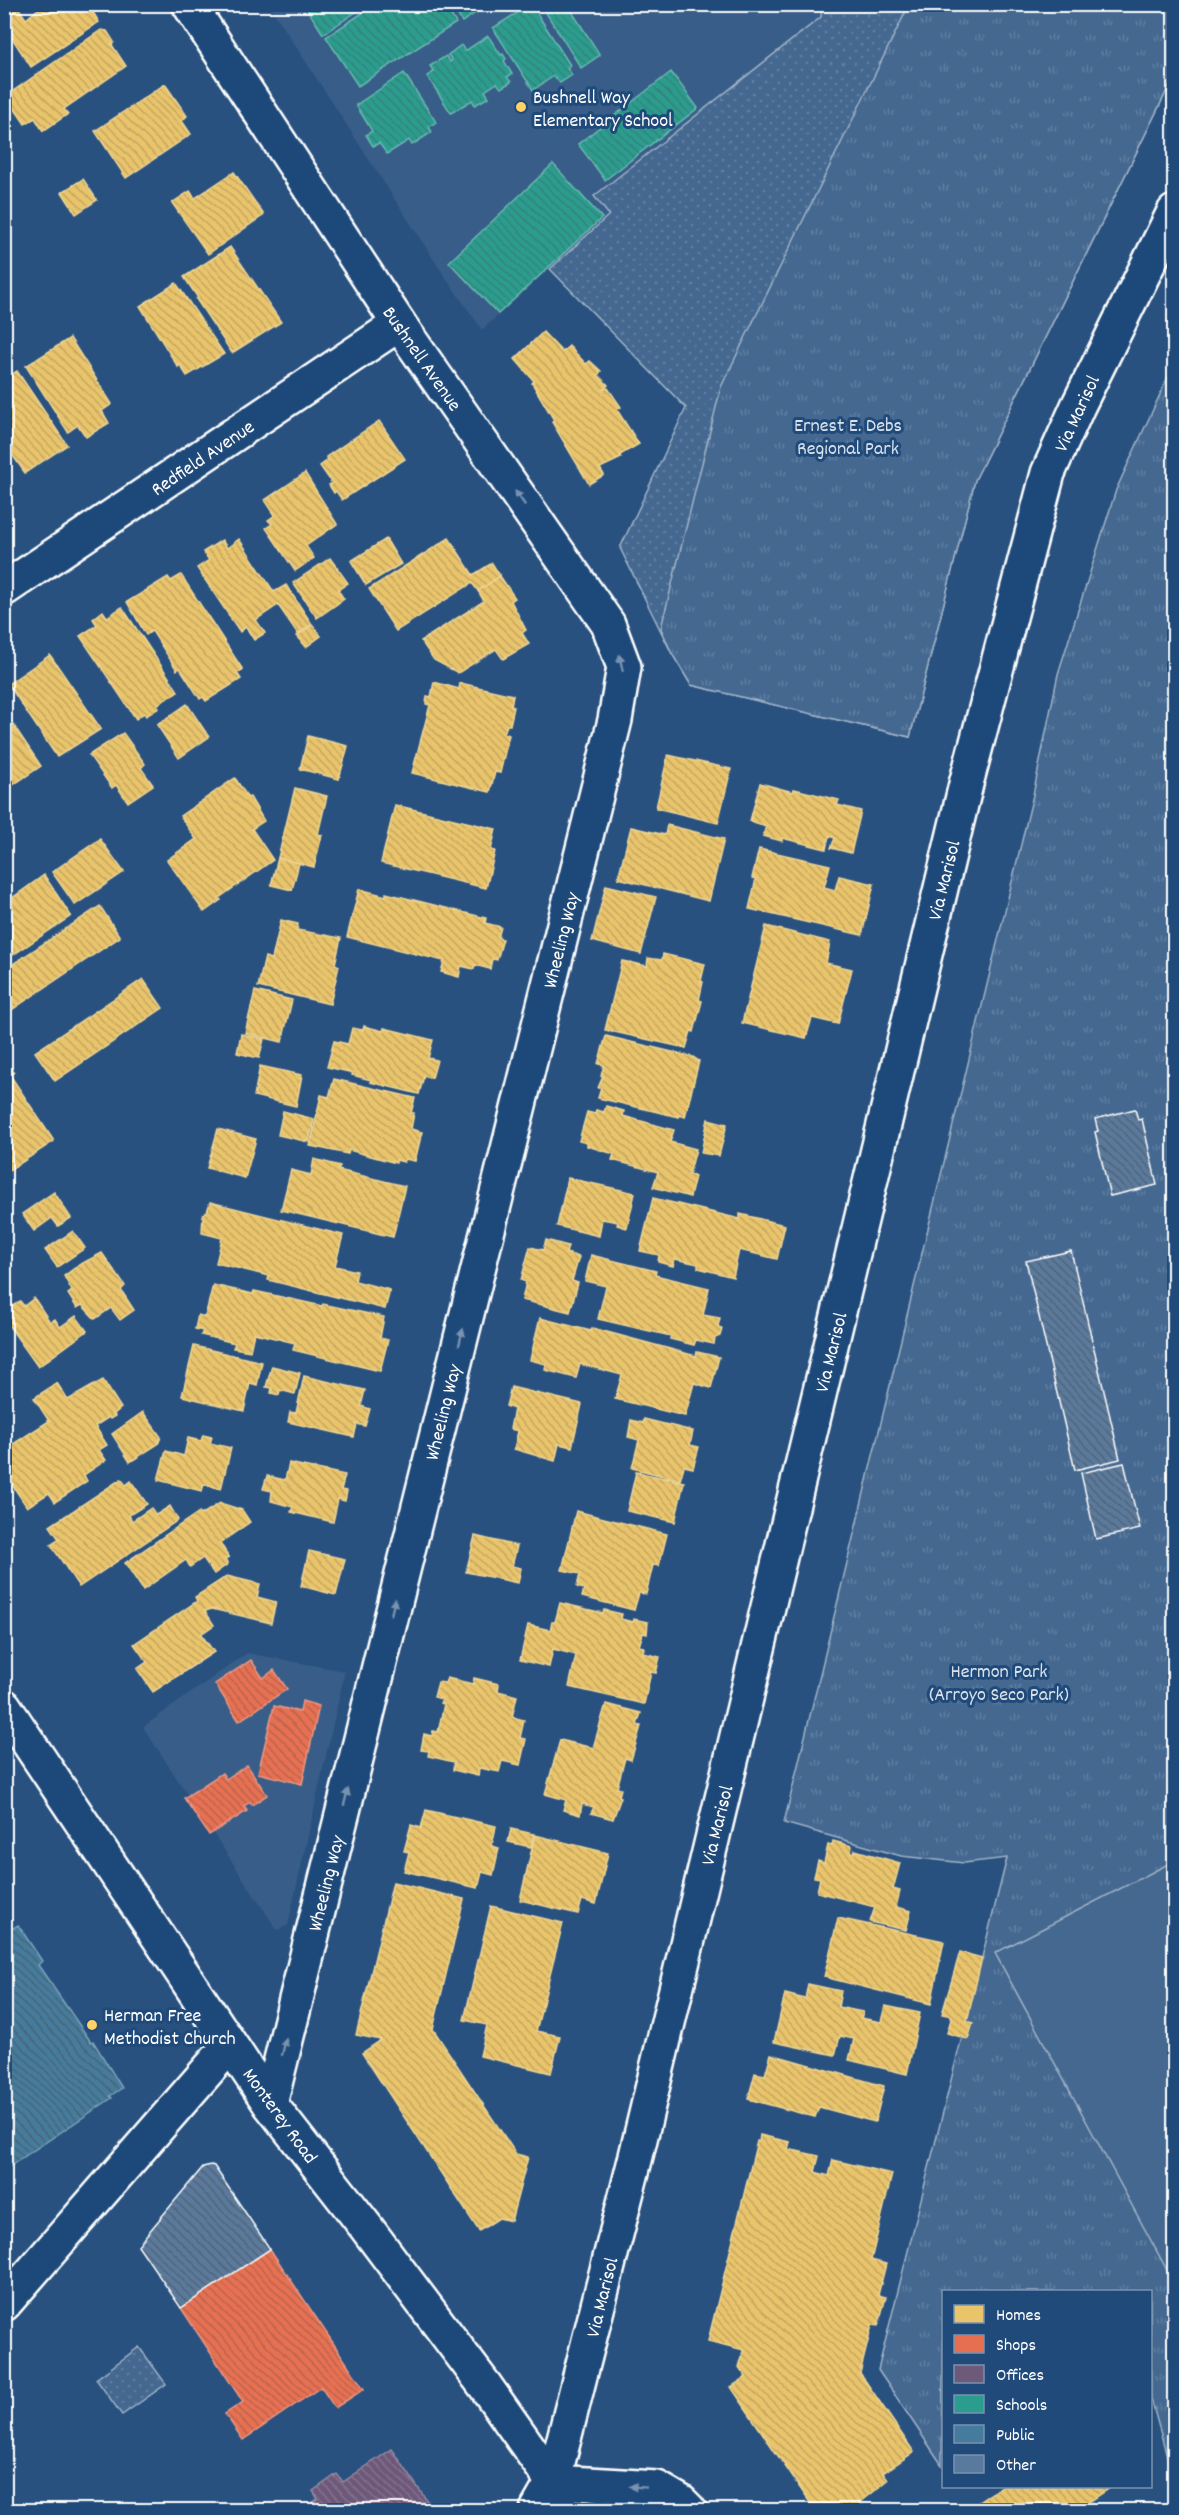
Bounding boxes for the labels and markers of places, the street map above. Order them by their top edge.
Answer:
place label: Bushnell Way Elementary School [533,85,673,136]
marker: Bushnell Way Elementary School [514,100,528,114]
place label: Herman Free Methodist Church [104,2003,236,2054]
marker: Herman Free Methodist Church [85,2018,99,2032]

